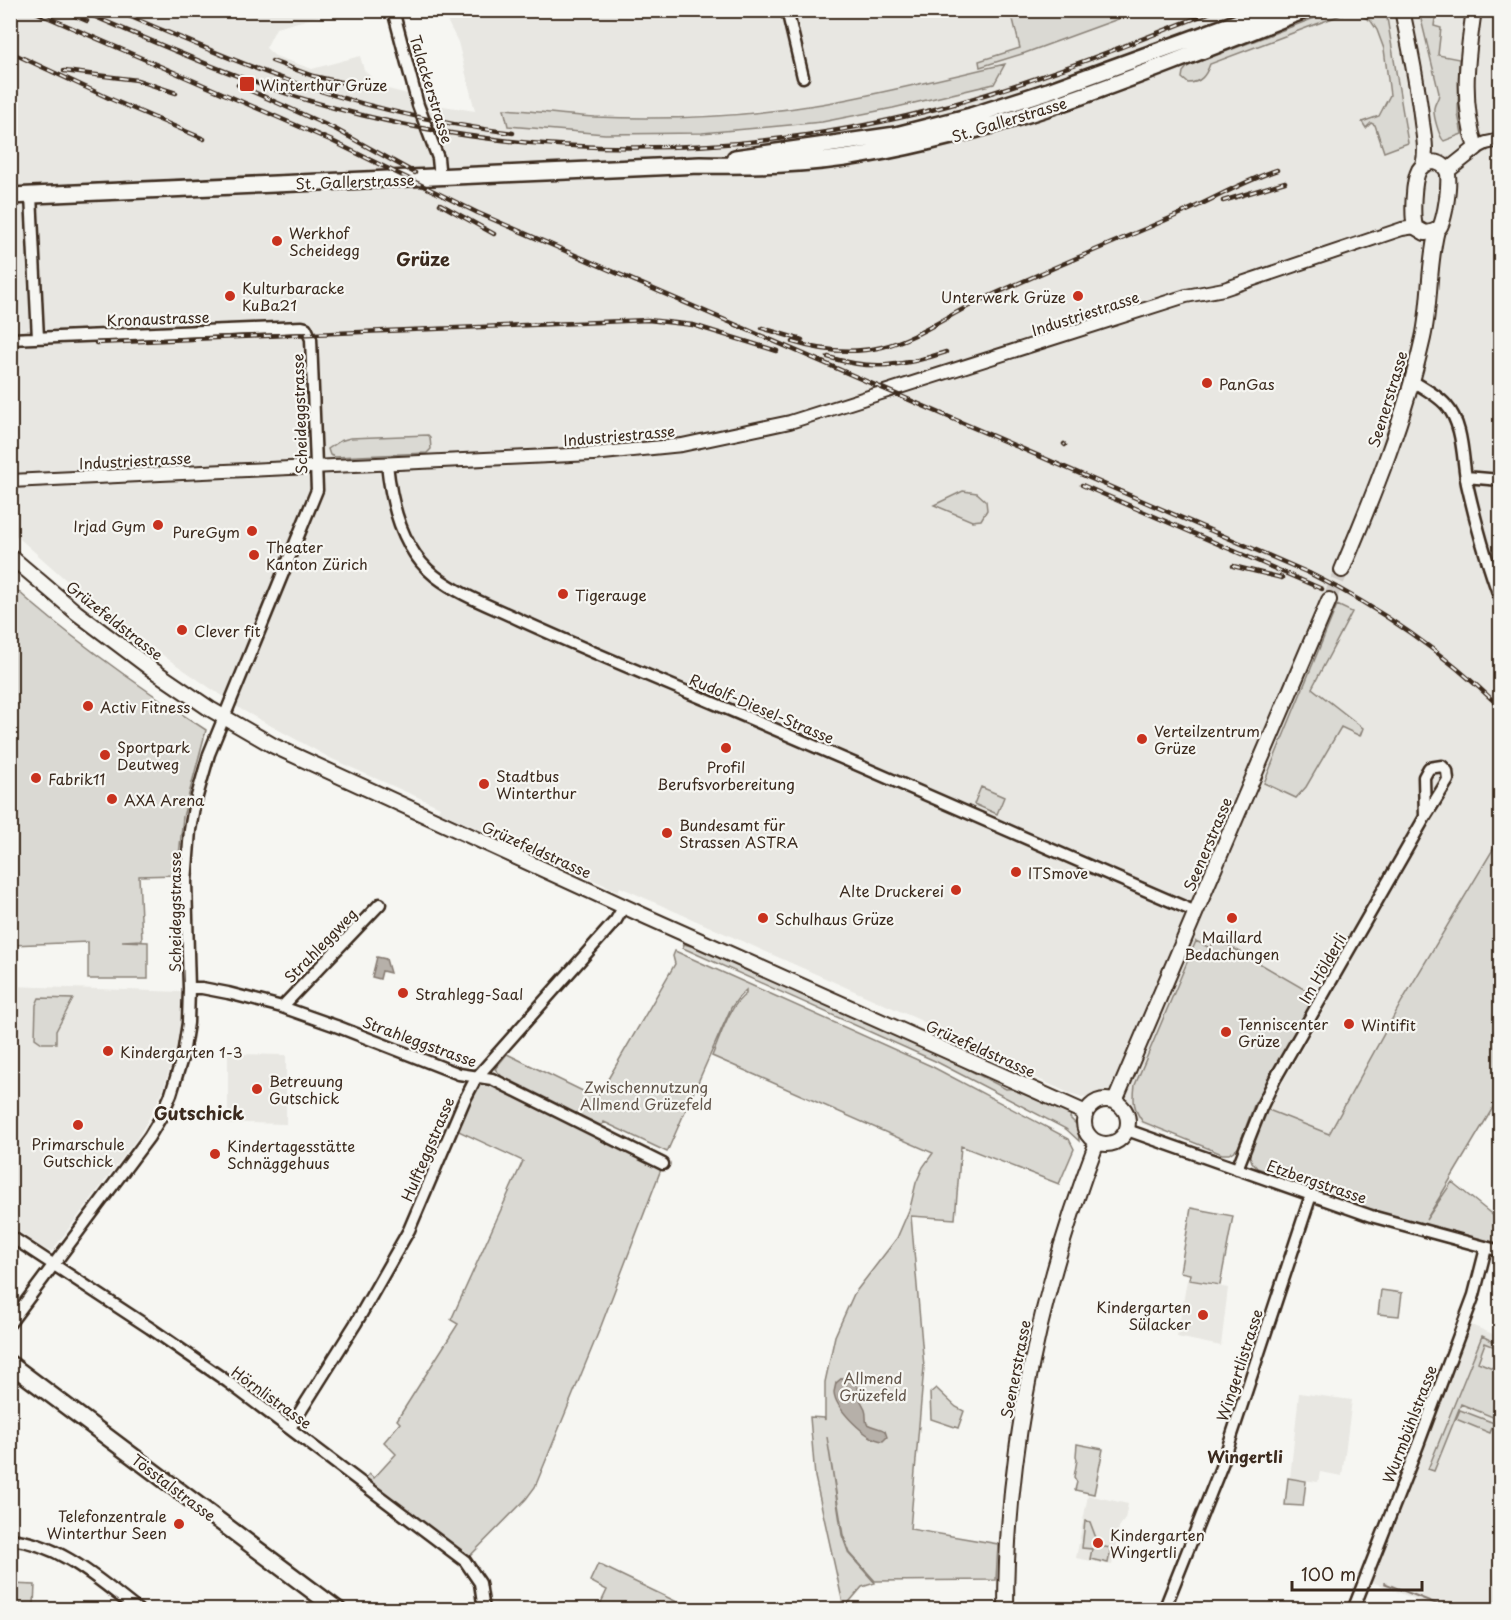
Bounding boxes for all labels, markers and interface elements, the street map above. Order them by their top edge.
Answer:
street label: Talackerstrasse [405,32,459,146]
place label: Winterthur Grüze [260,73,388,96]
marker: Winterthur Grüze [238,75,256,93]
street label: St. Gallerstrasse [949,91,1069,147]
street label: St. Gallerstrasse [295,167,415,195]
place label: Werkhof Scheidegg [289,221,360,261]
marker: Werkhof Scheidegg [270,234,284,248]
district label: Grüze [396,245,450,272]
place label: Kulturbaracke KuBa21 [242,276,345,316]
place label: Unterwerk Grüze [941,285,1066,308]
street label: Industriestrasse [1028,285,1142,341]
marker: Kulturbaracke KuBa21 [223,289,237,303]
marker: Unterwerk Grüze [1071,289,1085,303]
street label: Kronaustrasse [106,305,210,331]
street label: Seenerstrasse [1361,348,1413,450]
street label: Scheideggstrasse [285,353,313,475]
place label: PanGas [1219,372,1275,395]
marker: PanGas [1200,376,1214,390]
street label: Industriestrasse [562,419,676,451]
street label: Industriestrasse [78,446,192,474]
place label: Irjad Gym [73,514,146,537]
marker: Irjad Gym [151,518,165,532]
place label: PureGym [173,520,240,543]
marker: PureGym [245,524,259,538]
place label: Theater Kanton Zürich [266,535,368,575]
marker: Theater Kanton Zürich [247,548,261,562]
street label: Grüzefeldstrasse [62,575,168,665]
place label: Tigerauge [575,583,647,606]
marker: Tigerauge [556,587,570,601]
place label: Clever fit [194,619,261,642]
marker: Clever fit [175,623,189,637]
street label: Rudolf-Diesel-Strasse [686,667,838,749]
place label: Activ Fitness [100,695,190,718]
marker: Activ Fitness [81,699,95,713]
place label: Verteilzentrum Grüze [1154,719,1260,759]
marker: Verteilzentrum Grüze [1135,732,1149,746]
place label: Sportpark Deutweg [117,735,190,775]
marker: Profil Berufsvorbereitung [719,741,733,755]
marker: Sportpark Deutweg [98,748,112,762]
place label: Profil Berufsvorbereitung [657,755,795,795]
place label: Stadtbus Winterthur [496,764,577,804]
place label: Fabrik11 [48,767,105,790]
marker: Fabrik11 [29,771,43,785]
marker: Stadtbus Winterthur [477,777,491,791]
place label: AXA Arena [124,788,205,811]
marker: AXA Arena [105,792,119,806]
street label: Seenerstrasse [1177,793,1237,895]
place label: Bundesamt für Strassen ASTRA [679,813,798,853]
street label: Grüzefeldstrasse [479,815,595,883]
marker: Bundesamt für Strassen ASTRA [660,826,674,840]
street label: Scheideggstrasse [163,852,186,972]
place label: ITSmove [1028,861,1088,884]
marker: ITSmove [1009,865,1023,879]
place label: Alte Druckerei [839,879,944,902]
marker: Alte Druckerei [949,883,963,897]
street label: Strahleggweg [278,902,362,988]
place label: Schulhaus Grüze [775,907,894,930]
marker: Schulhaus Grüze [756,911,770,925]
marker: Maillard Bedachungen [1225,911,1239,925]
place label: Maillard Bedachungen [1184,925,1280,965]
street label: Im Hölderli [1293,929,1351,1007]
place label: Strahlegg-Saal [415,982,523,1005]
marker: Strahlegg-Saal [396,986,410,1000]
street label: Strahleggstrasse [360,1010,480,1072]
place label: Tenniscenter Grüze [1238,1012,1328,1052]
place label: Wintifit [1361,1013,1416,1036]
street label: Grüzefeldstrasse [923,1014,1039,1082]
marker: Wintifit [1342,1017,1356,1031]
marker: Tenniscenter Grüze [1219,1025,1233,1039]
place label: Kindergarten 1-3 [120,1040,243,1063]
marker: Kindergarten 1-3 [101,1044,115,1058]
place label: Betreuung Gutschick [269,1069,343,1109]
park label: Zwischennutzung Allmend Grüzefeld [580,1075,712,1115]
marker: Betreuung Gutschick [250,1082,264,1096]
street label: Hulfteggstrasse [395,1093,459,1205]
district label: Gutschick [154,1099,244,1126]
marker: Primarschule Gutschick [71,1118,85,1132]
place label: Primarschule Gutschick [31,1132,125,1172]
place label: Kindertagesstätte Schnäggehuus [227,1134,355,1174]
marker: Kindertagesstätte Schnäggehuus [208,1147,222,1161]
street label: Etzbergstrasse [1264,1153,1370,1209]
place label: Kindergarten Sülacker [1096,1295,1191,1335]
street label: Wingertlistrasse [1210,1306,1268,1424]
marker: Kindergarten Sülacker [1196,1308,1210,1322]
street label: Seenerstrasse [994,1318,1036,1420]
street label: Hörnlistrasse [227,1360,317,1434]
street label: Wurmbühlstrasse [1376,1362,1442,1486]
park label: Allmend Grüzefeld [839,1366,907,1406]
district label: Wingertli [1207,1444,1283,1468]
street label: Tösstalstrasse [127,1448,221,1526]
place label: Telefonzentrale Winterthur Seen [47,1504,167,1544]
marker: Telefonzentrale Winterthur Seen [172,1517,186,1531]
place label: Kindergarten Wingertli [1110,1523,1205,1563]
marker: Kindergarten Wingertli [1091,1536,1105,1550]
scale bar [1292,1554,1422,1592]
text: 100 m [1301,1560,1356,1587]

